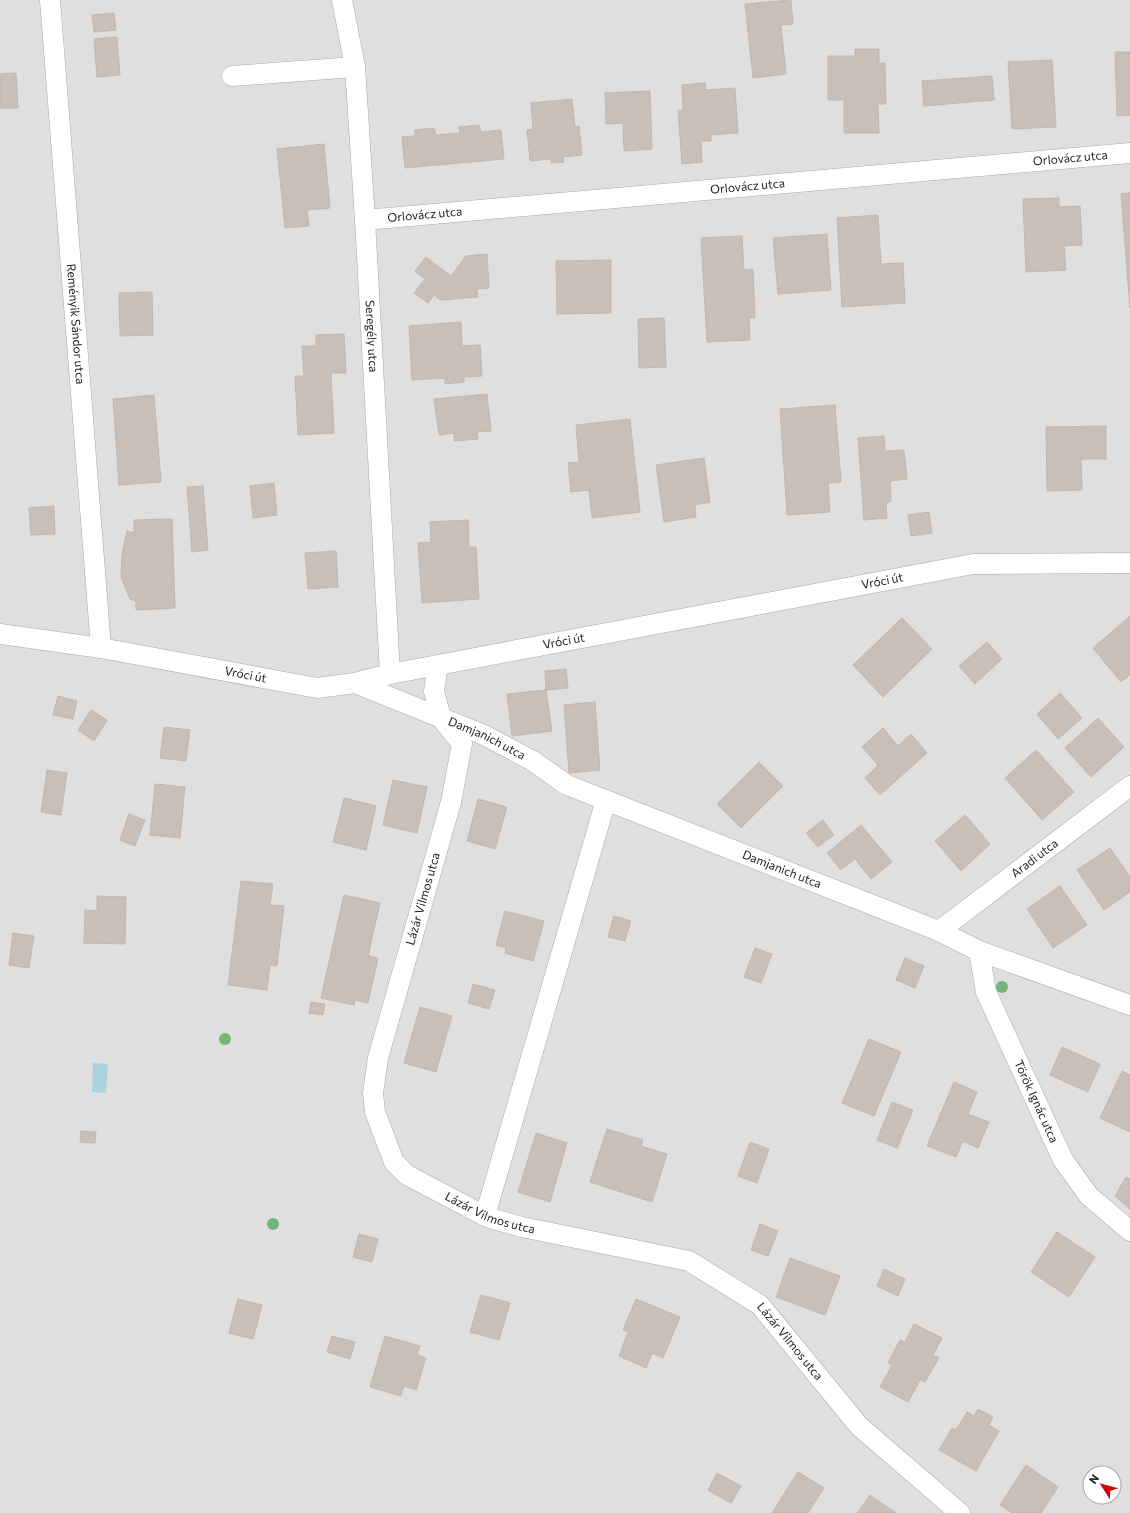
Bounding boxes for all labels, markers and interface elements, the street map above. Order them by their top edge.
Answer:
street label: Orlovácz utca [1032,147,1108,167]
street label: Orlovácz utca [710,175,785,196]
street label: Orlovácz utca [387,204,463,224]
street label: Reményik Sándor utca [65,263,88,385]
street label: Seregély utca [363,300,381,373]
street label: Vróci út [860,569,904,591]
street label: Vróci út [542,629,586,651]
street label: Vróci út [224,663,268,685]
street label: Damjanich utca [447,713,528,762]
street label: Aradi utca [1008,835,1060,880]
street label: Damjanich utca [741,847,824,890]
street label: Lázár Vilmos utca [402,851,442,947]
street label: Török Ignác utca [1012,1057,1062,1145]
street label: Lázár Vilmos utca [443,1188,536,1235]
street label: Lázár Vilmos utca [755,1299,826,1382]
north arrow [1082,1465,1122,1505]
text: N [1086,1472,1101,1486]

